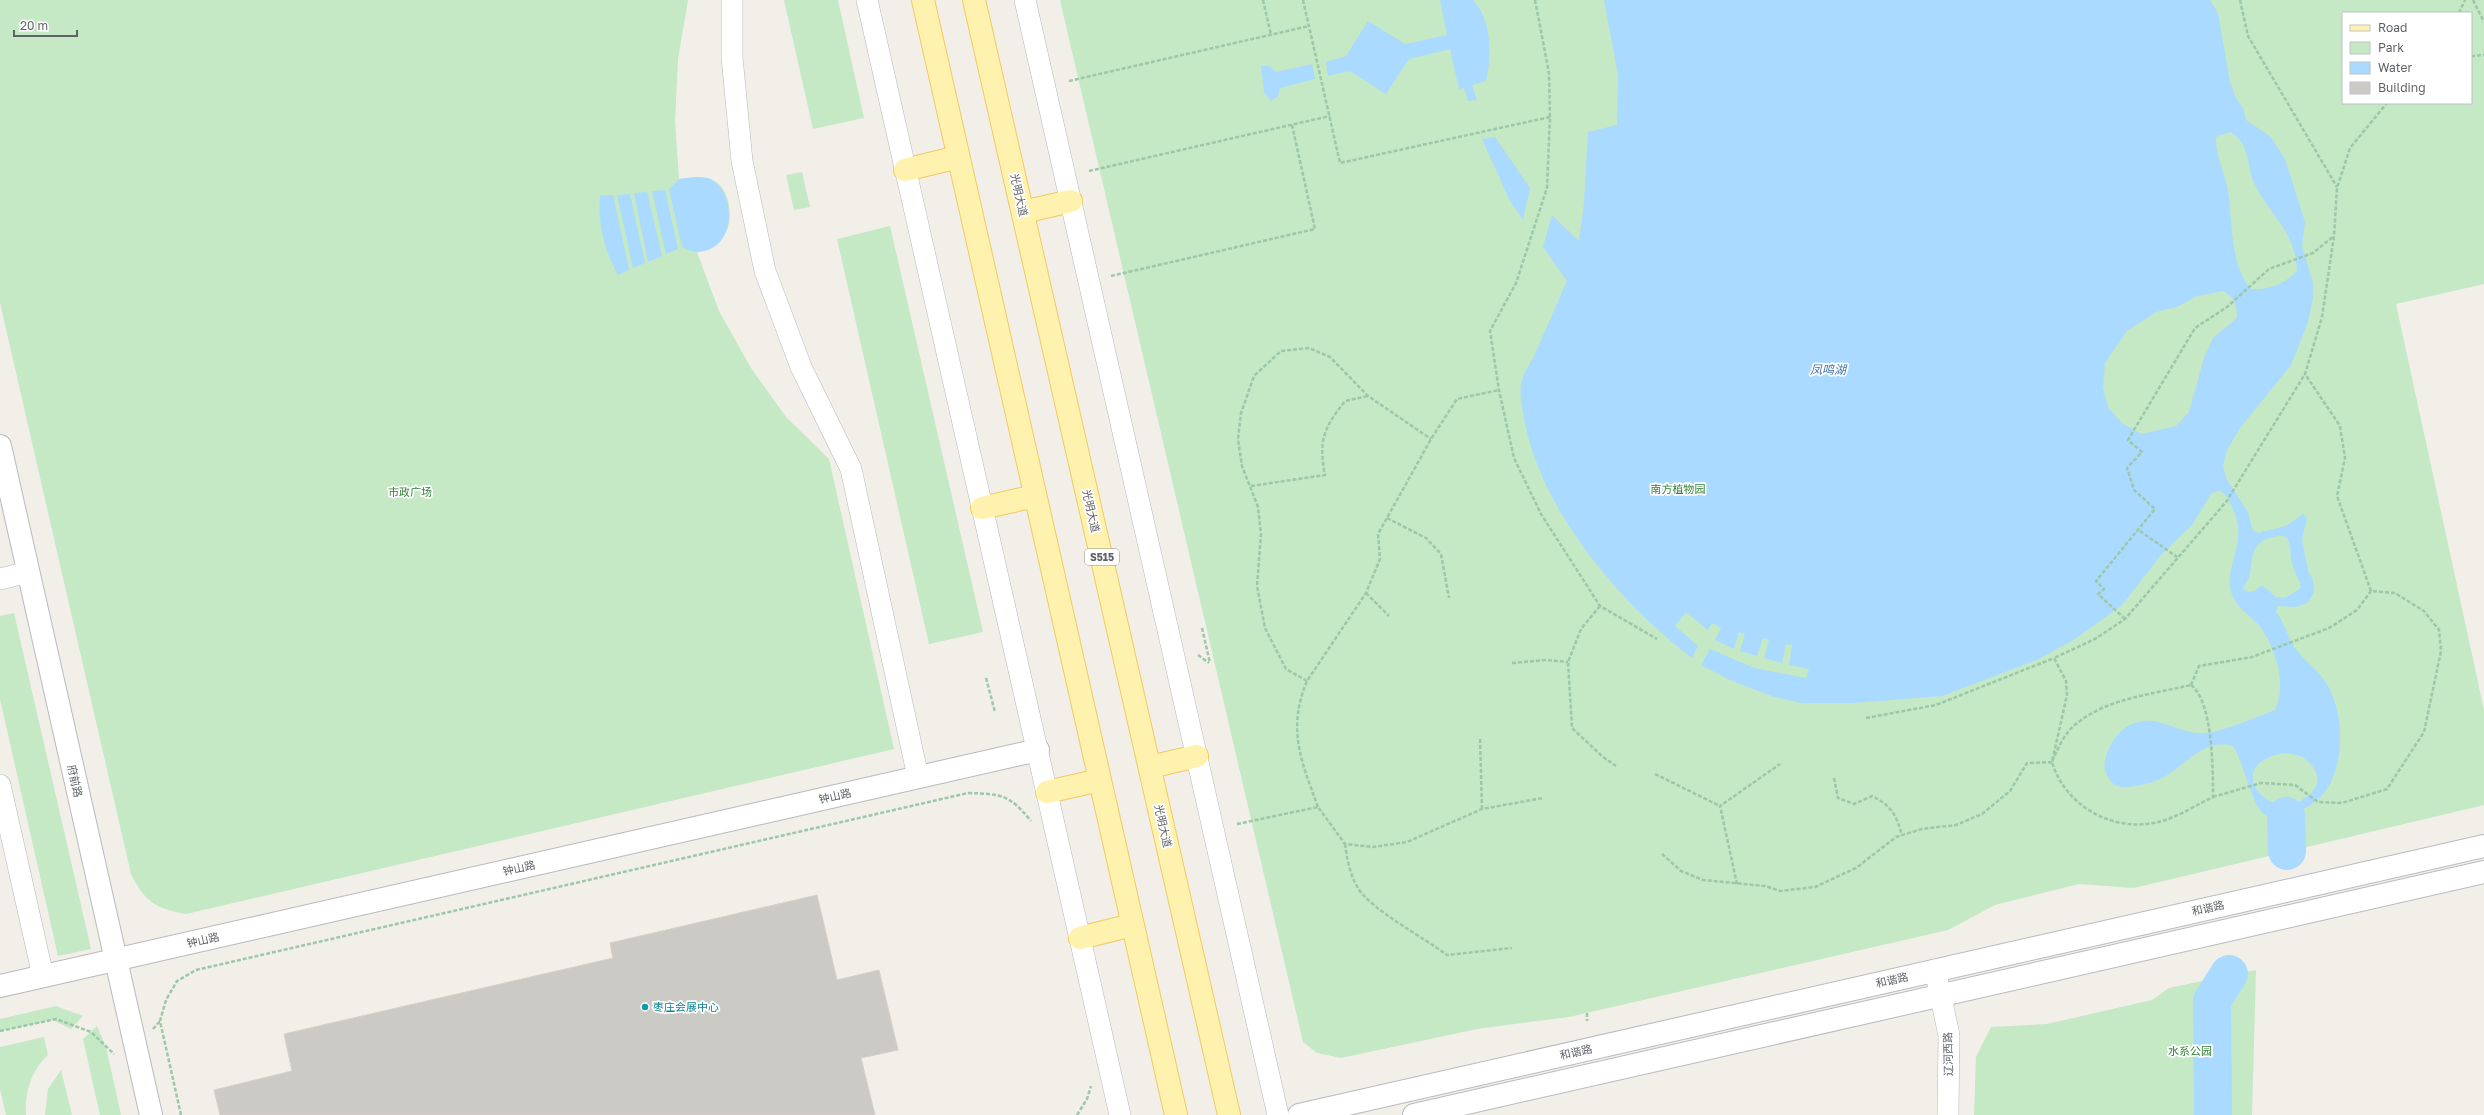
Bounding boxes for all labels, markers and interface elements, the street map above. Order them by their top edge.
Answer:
scale bar [14,12,77,38]
legend [2342,12,2472,104]
text: 20 m [20,18,48,33]
text: Road [2378,20,2407,35]
text: Park [2378,40,2404,55]
text: Water [2378,60,2412,75]
text: Building [2378,80,2426,95]
street label: 光明大道 [1008,172,1031,218]
water label: 凤鸣湖 [1810,362,1848,377]
park label: 南方植物园 [1651,482,1706,495]
park label: 市政广场 [388,485,432,498]
street label: 光明大道 [1080,488,1103,534]
road number: S515 [1085,549,1119,565]
street label: 府前路 [65,763,86,798]
street label: 钟山路 [817,785,852,806]
street label: 光明大道 [1152,803,1175,849]
street label: 钟山路 [501,857,536,878]
street label: 和谐路 [2190,897,2225,918]
street label: 钟山路 [185,929,220,950]
street label: 和谐路 [1874,969,1909,990]
place label: 枣庄会展中心 [653,1000,719,1013]
marker: 枣庄会展中心 [640,1002,650,1012]
street label: 辽河西路 [1941,1032,1954,1076]
street label: 和谐路 [1558,1041,1593,1062]
park label: 水系公园 [2168,1044,2212,1057]

